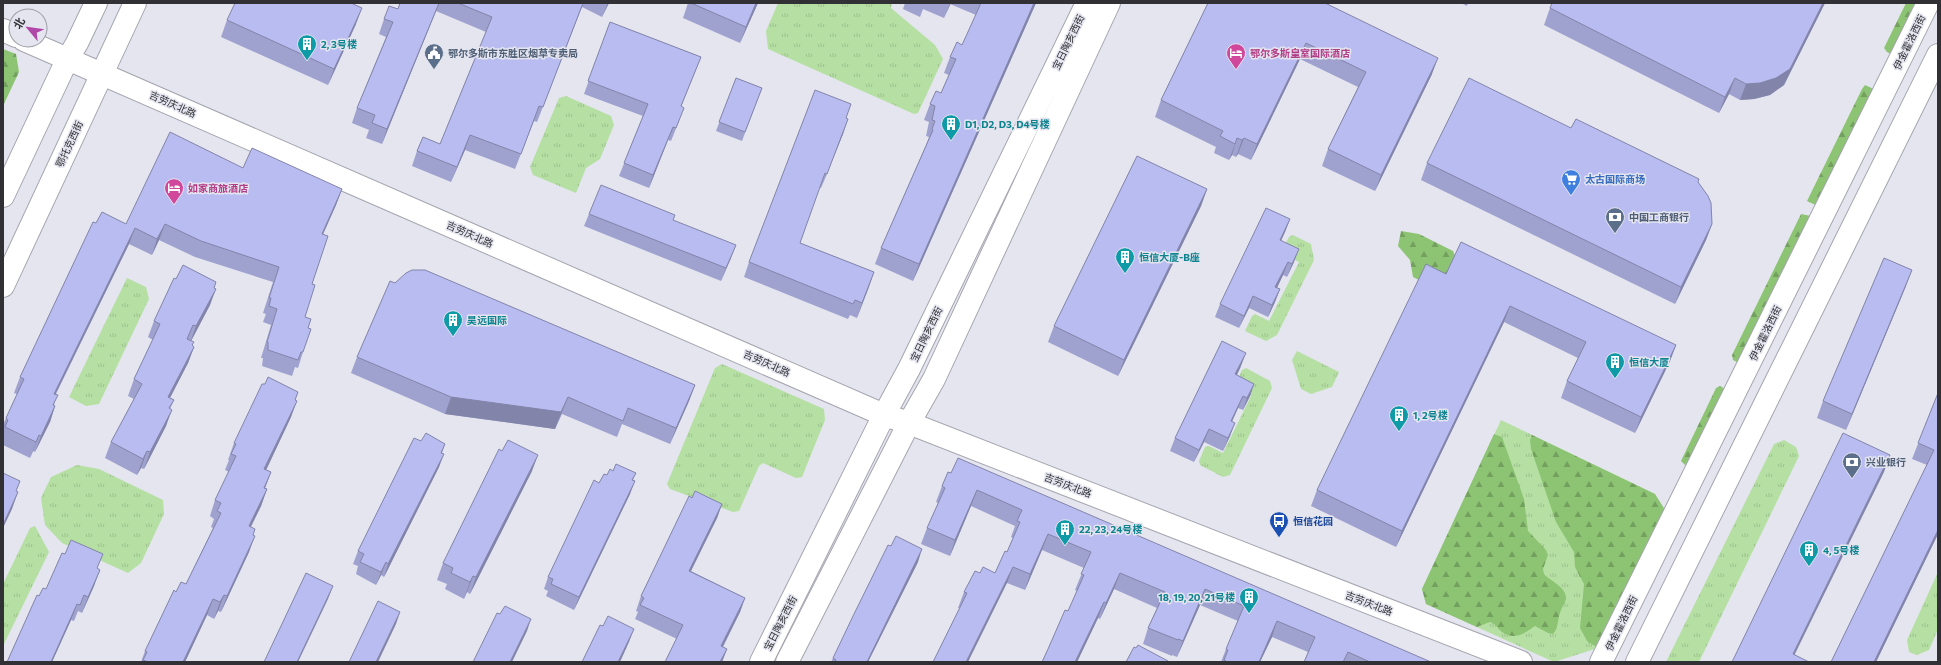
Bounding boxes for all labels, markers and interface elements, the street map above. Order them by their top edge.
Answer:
north arrow [8,8,48,48]
street label: 宝日陶亥西街 [1049,12,1087,72]
street label: 伊金霍洛西街 [1890,12,1928,72]
text: 北 [10,15,27,31]
building icon: 2, 3号楼 [296,33,318,61]
place label: 2, 3号楼 [321,38,357,50]
public building icon: 鄂尔多斯市东胜区烟草专卖局 [423,42,445,70]
hotel icon: 鄂尔多斯皇室国际酒店 [1225,42,1247,70]
place label: 鄂尔多斯市东胜区烟草专卖局 [448,47,578,59]
place label: 鄂尔多斯皇室国际酒店 [1250,47,1350,59]
street label: 吉劳庆北路 [148,88,198,120]
building icon: D1, D2, D3, D4号楼 [940,113,962,141]
place label: D1, D2, D3, D4号楼 [965,118,1050,130]
street label: 鄂托克西街 [53,119,85,169]
supermarket icon: 太古国际商场 [1560,168,1582,196]
place label: 太古国际商场 [1585,173,1645,185]
hotel icon: 如家商旅酒店 [163,177,185,205]
place label: 如家商旅酒店 [188,182,248,194]
bank icon: 中国工商银行 [1604,206,1626,234]
place label: 中国工商银行 [1629,211,1689,223]
street label: 吉劳庆北路 [445,218,495,250]
building icon: 恒信大厦-B座 [1114,246,1136,274]
place label: 恒信大厦-B座 [1139,251,1200,263]
street label: 伊金霍洛西街 [1746,303,1784,363]
street label: 宝日陶亥西街 [907,304,945,364]
building icon: 昊远国际 [442,309,464,337]
place label: 昊远国际 [467,314,507,326]
street label: 吉劳庆北路 [742,347,792,379]
building icon: 恒信大厦 [1604,351,1626,379]
place label: 恒信大厦 [1629,356,1669,368]
building icon: 1, 2号楼 [1388,404,1410,432]
place label: 1, 2号楼 [1413,409,1448,421]
bank icon: 兴业银行 [1841,451,1863,479]
place label: 兴业银行 [1866,456,1906,468]
street label: 吉劳庆北路 [1043,470,1093,500]
bus stop icon: 恒信花园 [1268,510,1290,538]
place label: 恒信花园 [1293,515,1333,527]
building icon: 22, 23, 24号楼 [1054,518,1076,546]
place label: 22, 23, 24号楼 [1079,523,1142,535]
building icon: 4, 5号楼 [1798,539,1820,567]
place label: 4, 5号楼 [1823,544,1859,556]
building icon: 18, 19, 20, 21号楼 [1238,586,1260,614]
street label: 吉劳庆北路 [1344,588,1394,618]
place label: 18, 19, 20, 21号楼 [1158,591,1235,603]
street label: 伊金霍洛西街 [1602,593,1640,653]
street label: 宝日陶亥西街 [761,594,799,652]

